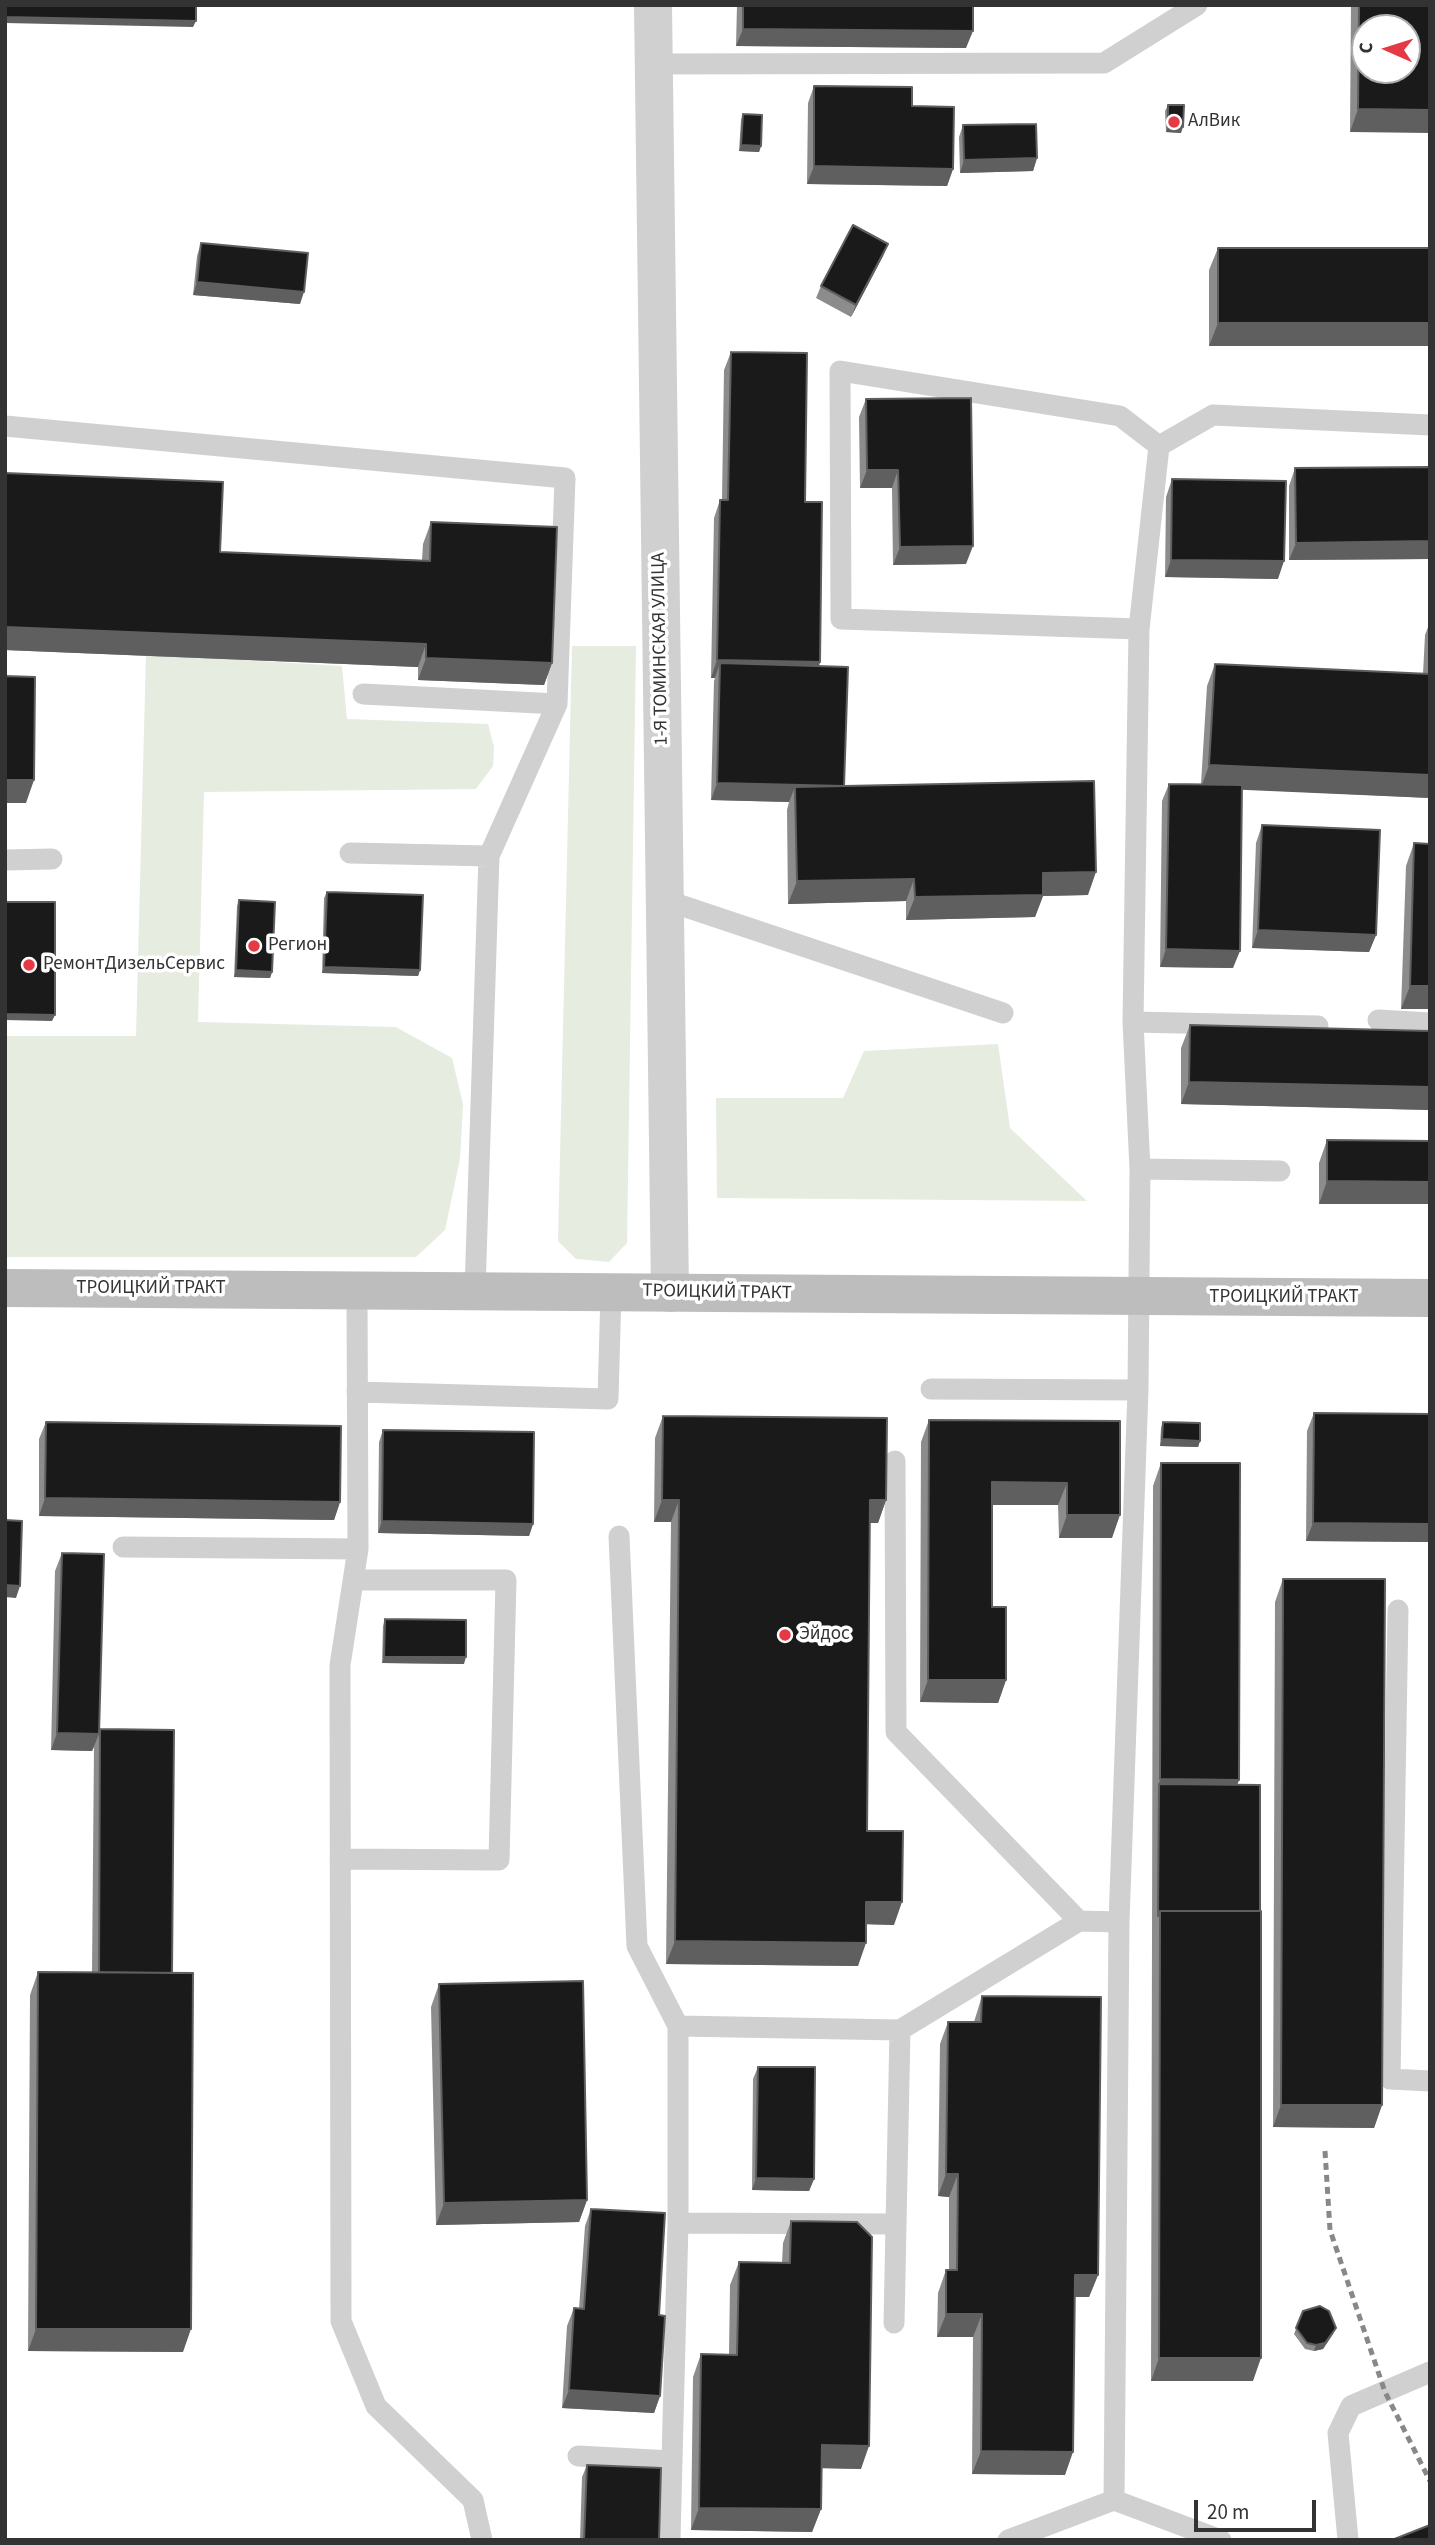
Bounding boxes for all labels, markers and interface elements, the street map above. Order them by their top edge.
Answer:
north arrow [1351,14,1421,84]
text: С [1353,42,1380,54]
place label: АлВик [1188,111,1240,133]
marker: АлВик [1166,114,1182,130]
street label: 1-Я ТОМИНСКАЯ УЛИЦА [648,552,674,746]
place label: Регион [268,935,327,957]
marker: Регион [246,938,262,954]
place label: РемонтДизельСервис [43,954,225,976]
marker: РемонтДизельСервис [21,957,37,973]
street label: ТРОИЦКИЙ ТРАКТ [76,1278,226,1300]
street label: ТРОИЦКИЙ ТРАКТ [642,1280,792,1306]
street label: ТРОИЦКИЙ ТРАКТ [1209,1287,1359,1309]
place label: Эйдос [799,1624,850,1646]
marker: Эйдос [777,1627,793,1643]
scale bar [1197,2486,1320,2530]
text: 20 m [1207,2497,1249,2527]

